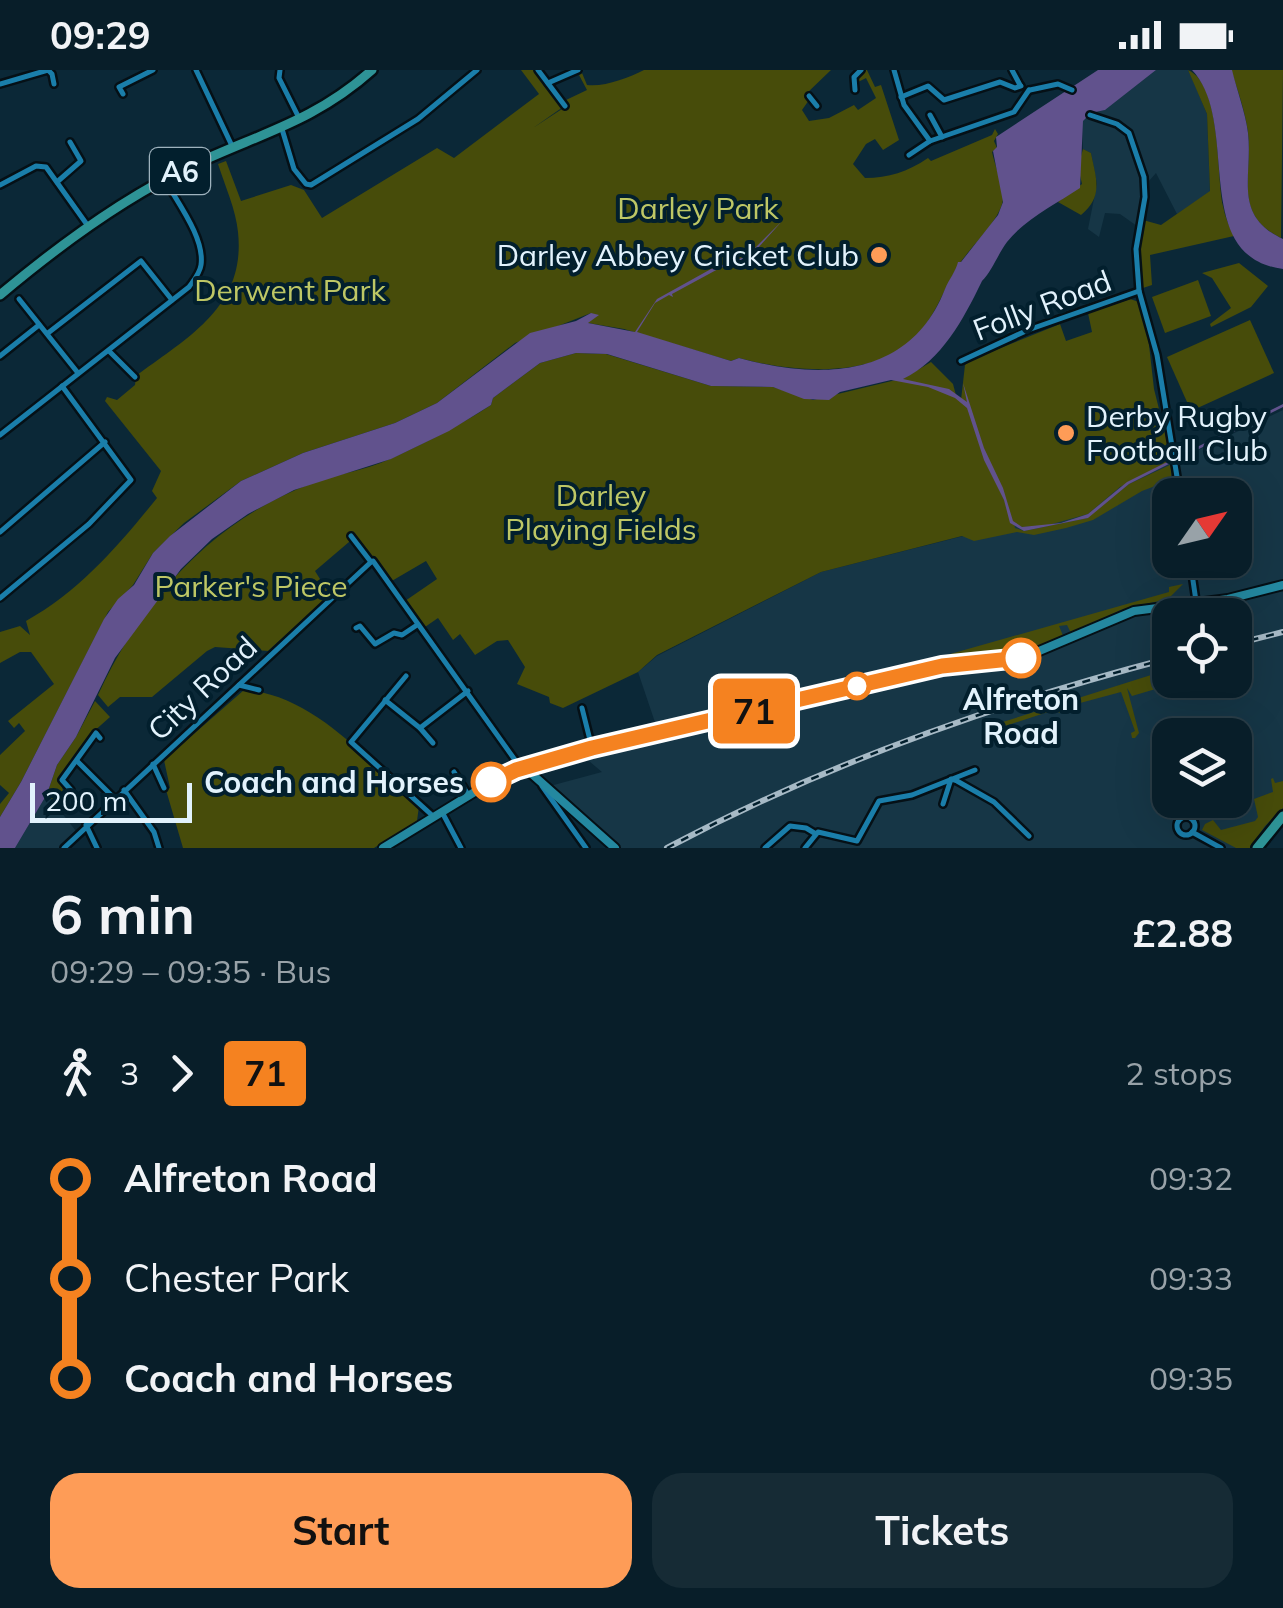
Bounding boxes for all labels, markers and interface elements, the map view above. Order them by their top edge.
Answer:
text: 09:29 [50,11,151,59]
road number: A6 [150,148,210,194]
park label: Darley Park [617,189,779,227]
place label: Darley Abbey Cricket Club [497,236,859,274]
marker: Darley Abbey Cricket Club [868,244,890,266]
street label: Folly Road [967,261,1117,349]
park label: Derwent Park [194,271,386,309]
place label: Derby Rugby Football Club [1086,397,1268,469]
marker: Derby Rugby Football Club [1055,422,1077,444]
park label: Darley Playing Fields [505,476,697,548]
north arrow [1152,478,1252,578]
map controls [1152,478,1252,818]
park label: Parker's Piece [154,567,348,605]
button: locate [1152,598,1252,698]
street label: City Road [139,628,265,748]
marker: Alfreton Road [1002,639,1040,677]
unlabelled marker [844,673,870,699]
line badge: 71 [709,678,799,744]
place label: Alfreton Road [963,680,1079,752]
text: 71 [733,689,775,733]
button: layers [1152,718,1252,818]
place label: Coach and Horses [204,763,464,801]
marker: Coach and Horses [472,763,510,801]
scale bar [30,778,192,823]
text: 200 m [45,783,127,818]
text: 6 min [50,879,195,948]
text: £2.88 [1132,909,1233,957]
text: 09:29 – 09:35 · Bus [50,951,331,991]
icon: walk [50,1046,105,1101]
icon: forward [154,1046,209,1101]
text: 71 [244,1051,286,1095]
text: 3 [120,1053,139,1093]
text: 2 stops [1125,1053,1233,1093]
text: Alfreton Road [124,1154,378,1202]
text: 09:32 [1149,1158,1233,1198]
text: Chester Park [124,1254,349,1302]
text: 09:33 [1149,1258,1233,1298]
text: Coach and Horses [124,1354,453,1402]
text: 09:35 [1149,1358,1233,1398]
button: Start [50,1473,632,1588]
button: Tickets [652,1473,1233,1588]

